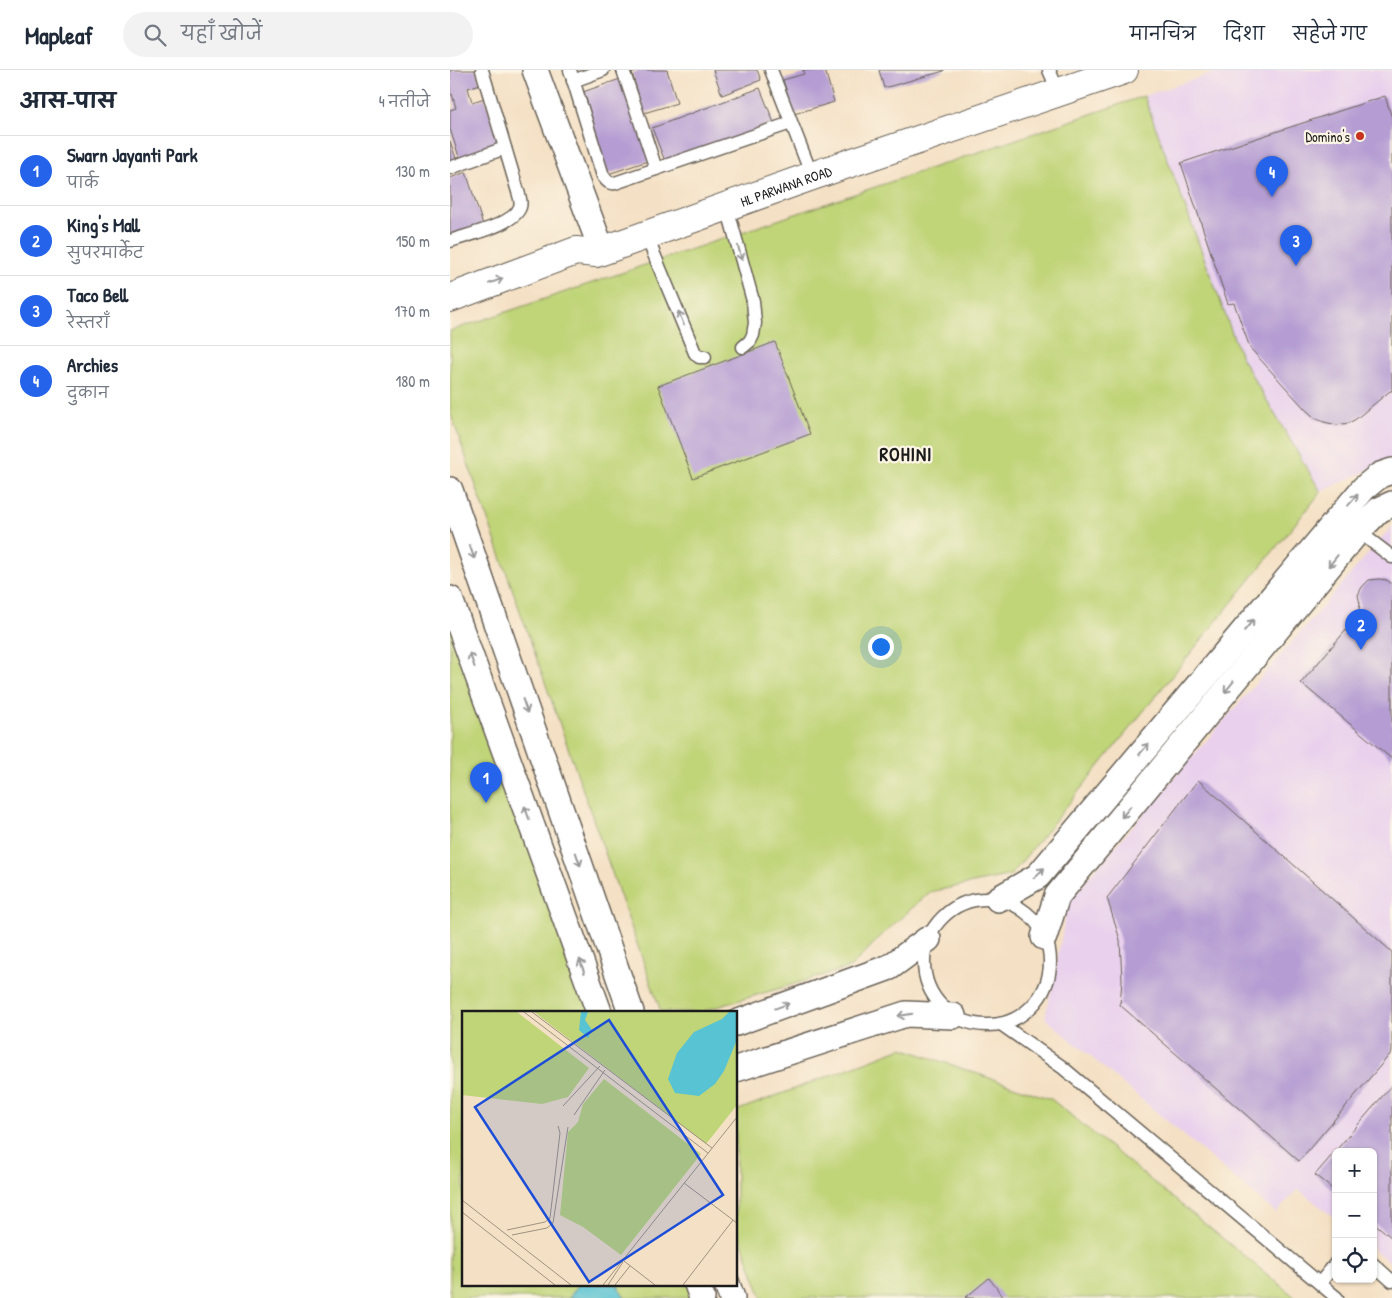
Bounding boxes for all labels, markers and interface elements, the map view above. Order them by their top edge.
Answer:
search box [123,12,473,57]
text: Mapleaf [25,19,93,51]
text: यहाँ खोजें [181,20,262,46]
icon: search [141,21,169,49]
text: मानचित्र [1130,21,1196,46]
text: दिशा [1224,21,1265,46]
text: सहेजे गए [1293,21,1367,46]
text: आस-पास [20,86,116,115]
text: 4 नतीजे [379,90,430,112]
place label: Domino's [1305,127,1350,146]
marker: Domino's [1354,130,1366,142]
text: Swarn Jayanti Park [67,142,198,168]
pin: 4 [1256,156,1288,197]
text: 1 [33,160,39,182]
text: 130 m [395,160,430,182]
street label: HL PARWANA ROAD [738,160,834,210]
text: पार्क [67,171,98,193]
text: King's Mall [67,212,140,238]
pin: 3 [1280,225,1312,266]
text: 2 [32,230,40,252]
text: 150 m [396,230,430,252]
text: सुपरमार्केट [67,241,144,263]
one-way arrow [736,245,746,261]
one-way arrow [487,276,503,285]
text: Taco Bell [67,282,128,308]
text: 3 [32,300,40,322]
text: 170 m [395,300,430,322]
text: रेस्तराँ [67,311,110,333]
one-way arrow [676,311,685,327]
text: Archies [67,352,118,378]
text: 4 [33,370,39,392]
text: 180 m [396,370,430,392]
text: दुकान [67,381,109,403]
district label: ROHINI [879,441,933,467]
one-way arrow [1347,494,1359,507]
one-way arrow [468,544,477,559]
one-way arrow [1327,555,1338,568]
pin: 2 [1345,609,1377,650]
one-way arrow [1243,618,1254,631]
your location [868,634,894,660]
one-way arrow [467,653,476,668]
one-way arrow [1224,680,1235,693]
one-way arrow [521,697,530,713]
one-way arrow [1139,743,1150,756]
pin: 1 [470,762,502,803]
one-way arrow [522,806,531,821]
one-way arrow [1121,806,1132,819]
one-way arrow [574,851,583,866]
one-way arrow [1033,867,1045,879]
one-way arrow [577,959,586,974]
one-way arrow [774,1001,789,1010]
inset map [462,1011,738,1286]
one-way arrow [897,1011,913,1021]
map controls [1332,1148,1377,1283]
button: + [1332,1148,1377,1193]
button: − [1332,1193,1377,1238]
button: locate [1332,1238,1377,1283]

